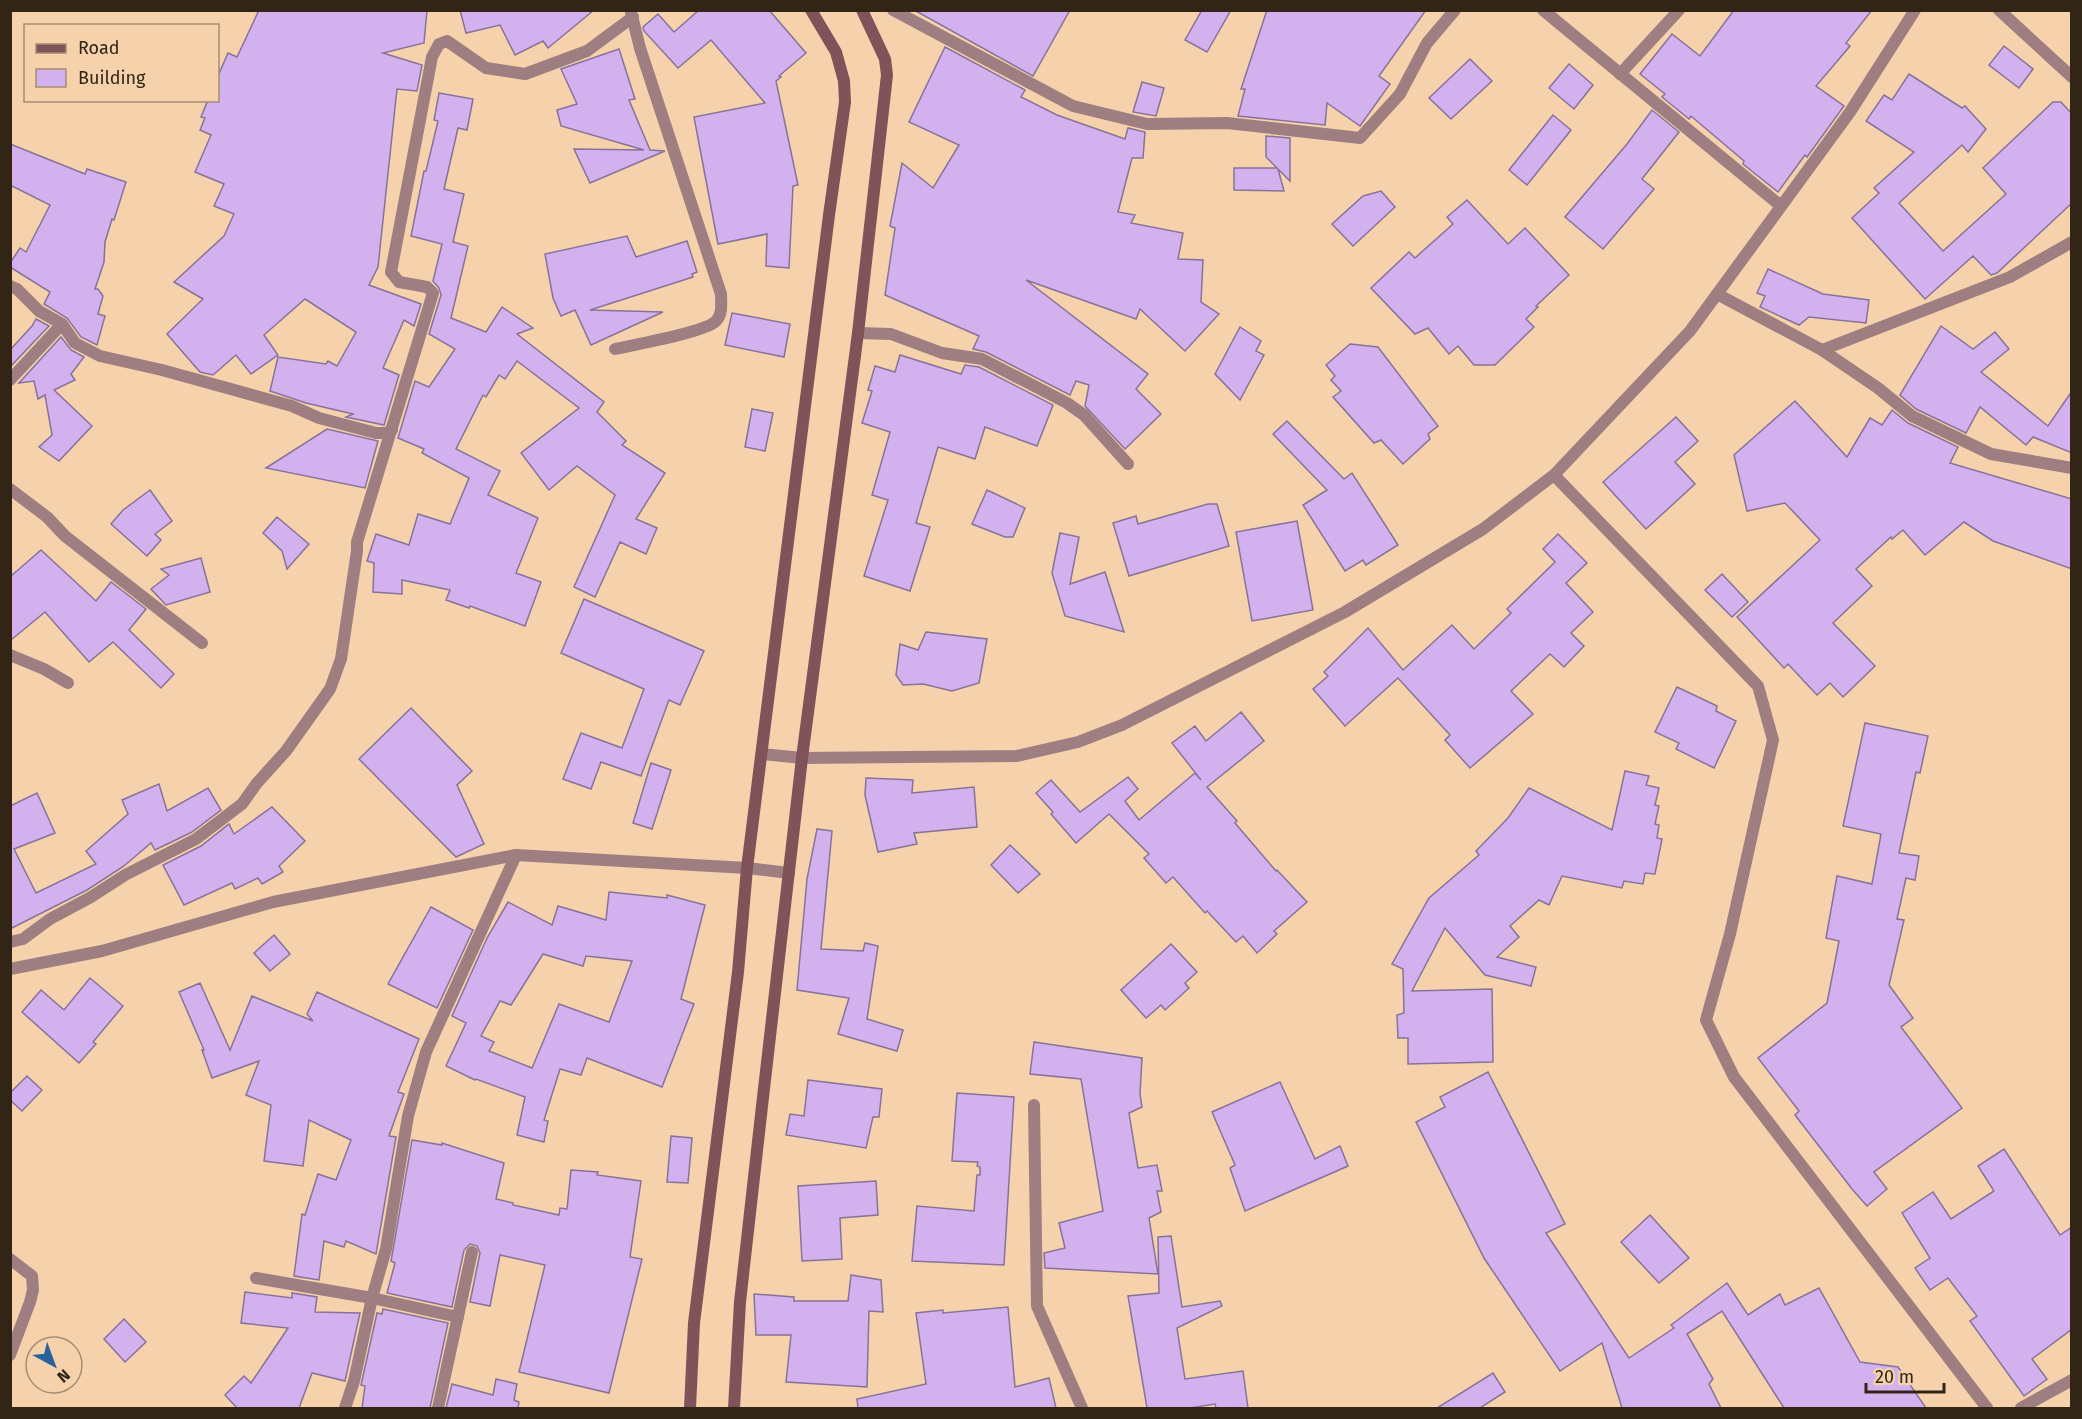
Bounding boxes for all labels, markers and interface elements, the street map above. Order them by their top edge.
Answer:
legend [24,24,219,102]
text: Road [78,37,120,59]
text: Building [78,67,146,89]
north arrow [24,1335,84,1395]
scale bar [1866,1356,1944,1394]
text: N [53,1365,74,1387]
text: 20 m [1875,1366,1914,1388]

